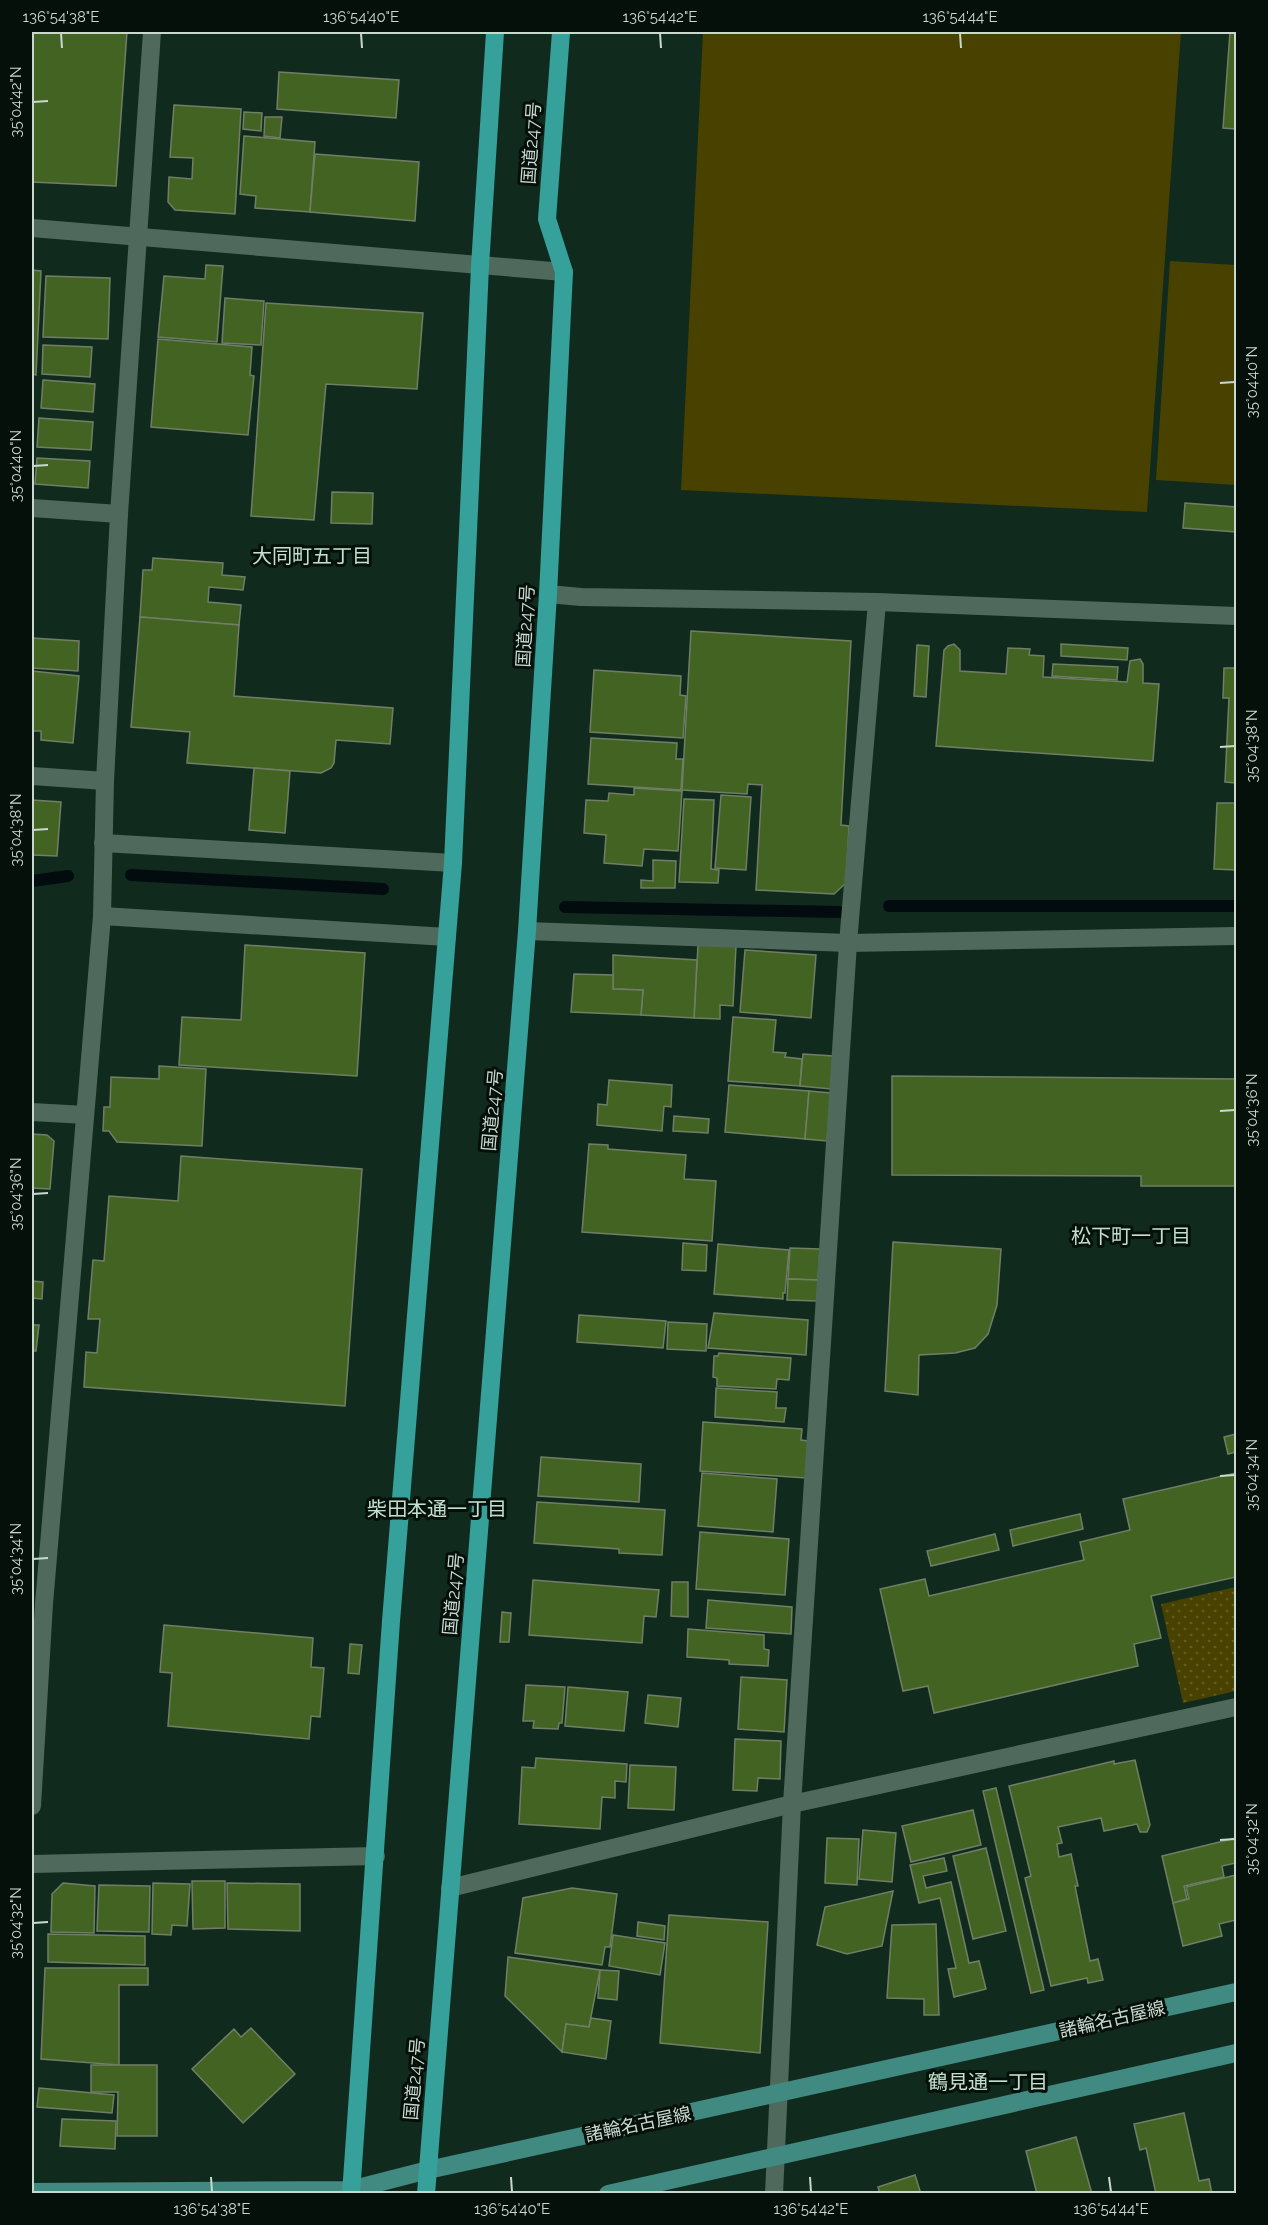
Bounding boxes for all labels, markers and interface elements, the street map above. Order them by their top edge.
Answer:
text: 136°54'38"E [23,8,99,26]
text: 136°54'40"E [323,8,399,26]
text: 136°54'42"E [623,8,697,26]
text: 136°54'44"E [922,8,998,26]
text: 35°04'42"N [7,67,25,138]
street label: 国道247号 [518,101,544,185]
text: 35°04'40"N [1243,346,1261,418]
text: 35°04'40"N [7,430,25,502]
district label: 大同町五丁目 [252,544,372,568]
street label: 国道247号 [512,584,538,668]
text: 35°04'38"N [1243,710,1261,782]
text: 35°04'38"N [7,794,25,866]
street label: 国道247号 [478,1068,506,1152]
text: 35°04'36"N [1243,1073,1261,1147]
text: 35°04'36"N [7,1157,25,1231]
district label: 松下町一丁目 [1071,1224,1191,1248]
text: 35°04'34"N [1243,1439,1261,1511]
district label: 柴田本通一丁目 [367,1497,507,1521]
text: 35°04'34"N [7,1523,25,1595]
street label: 国道247号 [439,1552,467,1636]
text: 35°04'32"N [1243,1803,1261,1875]
text: 35°04'32"N [7,1887,25,1959]
street label: 諸輪名古屋線 [1057,1997,1167,2041]
street label: 国道247号 [400,2037,428,2121]
district label: 鶴見通一丁目 [928,2070,1048,2094]
street label: 諸輪名古屋線 [583,2103,693,2145]
text: 136°54'38"E [174,2200,250,2218]
text: 136°54'40"E [474,2200,550,2218]
text: 136°54'42"E [774,2200,848,2218]
text: 136°54'44"E [1073,2200,1149,2218]

